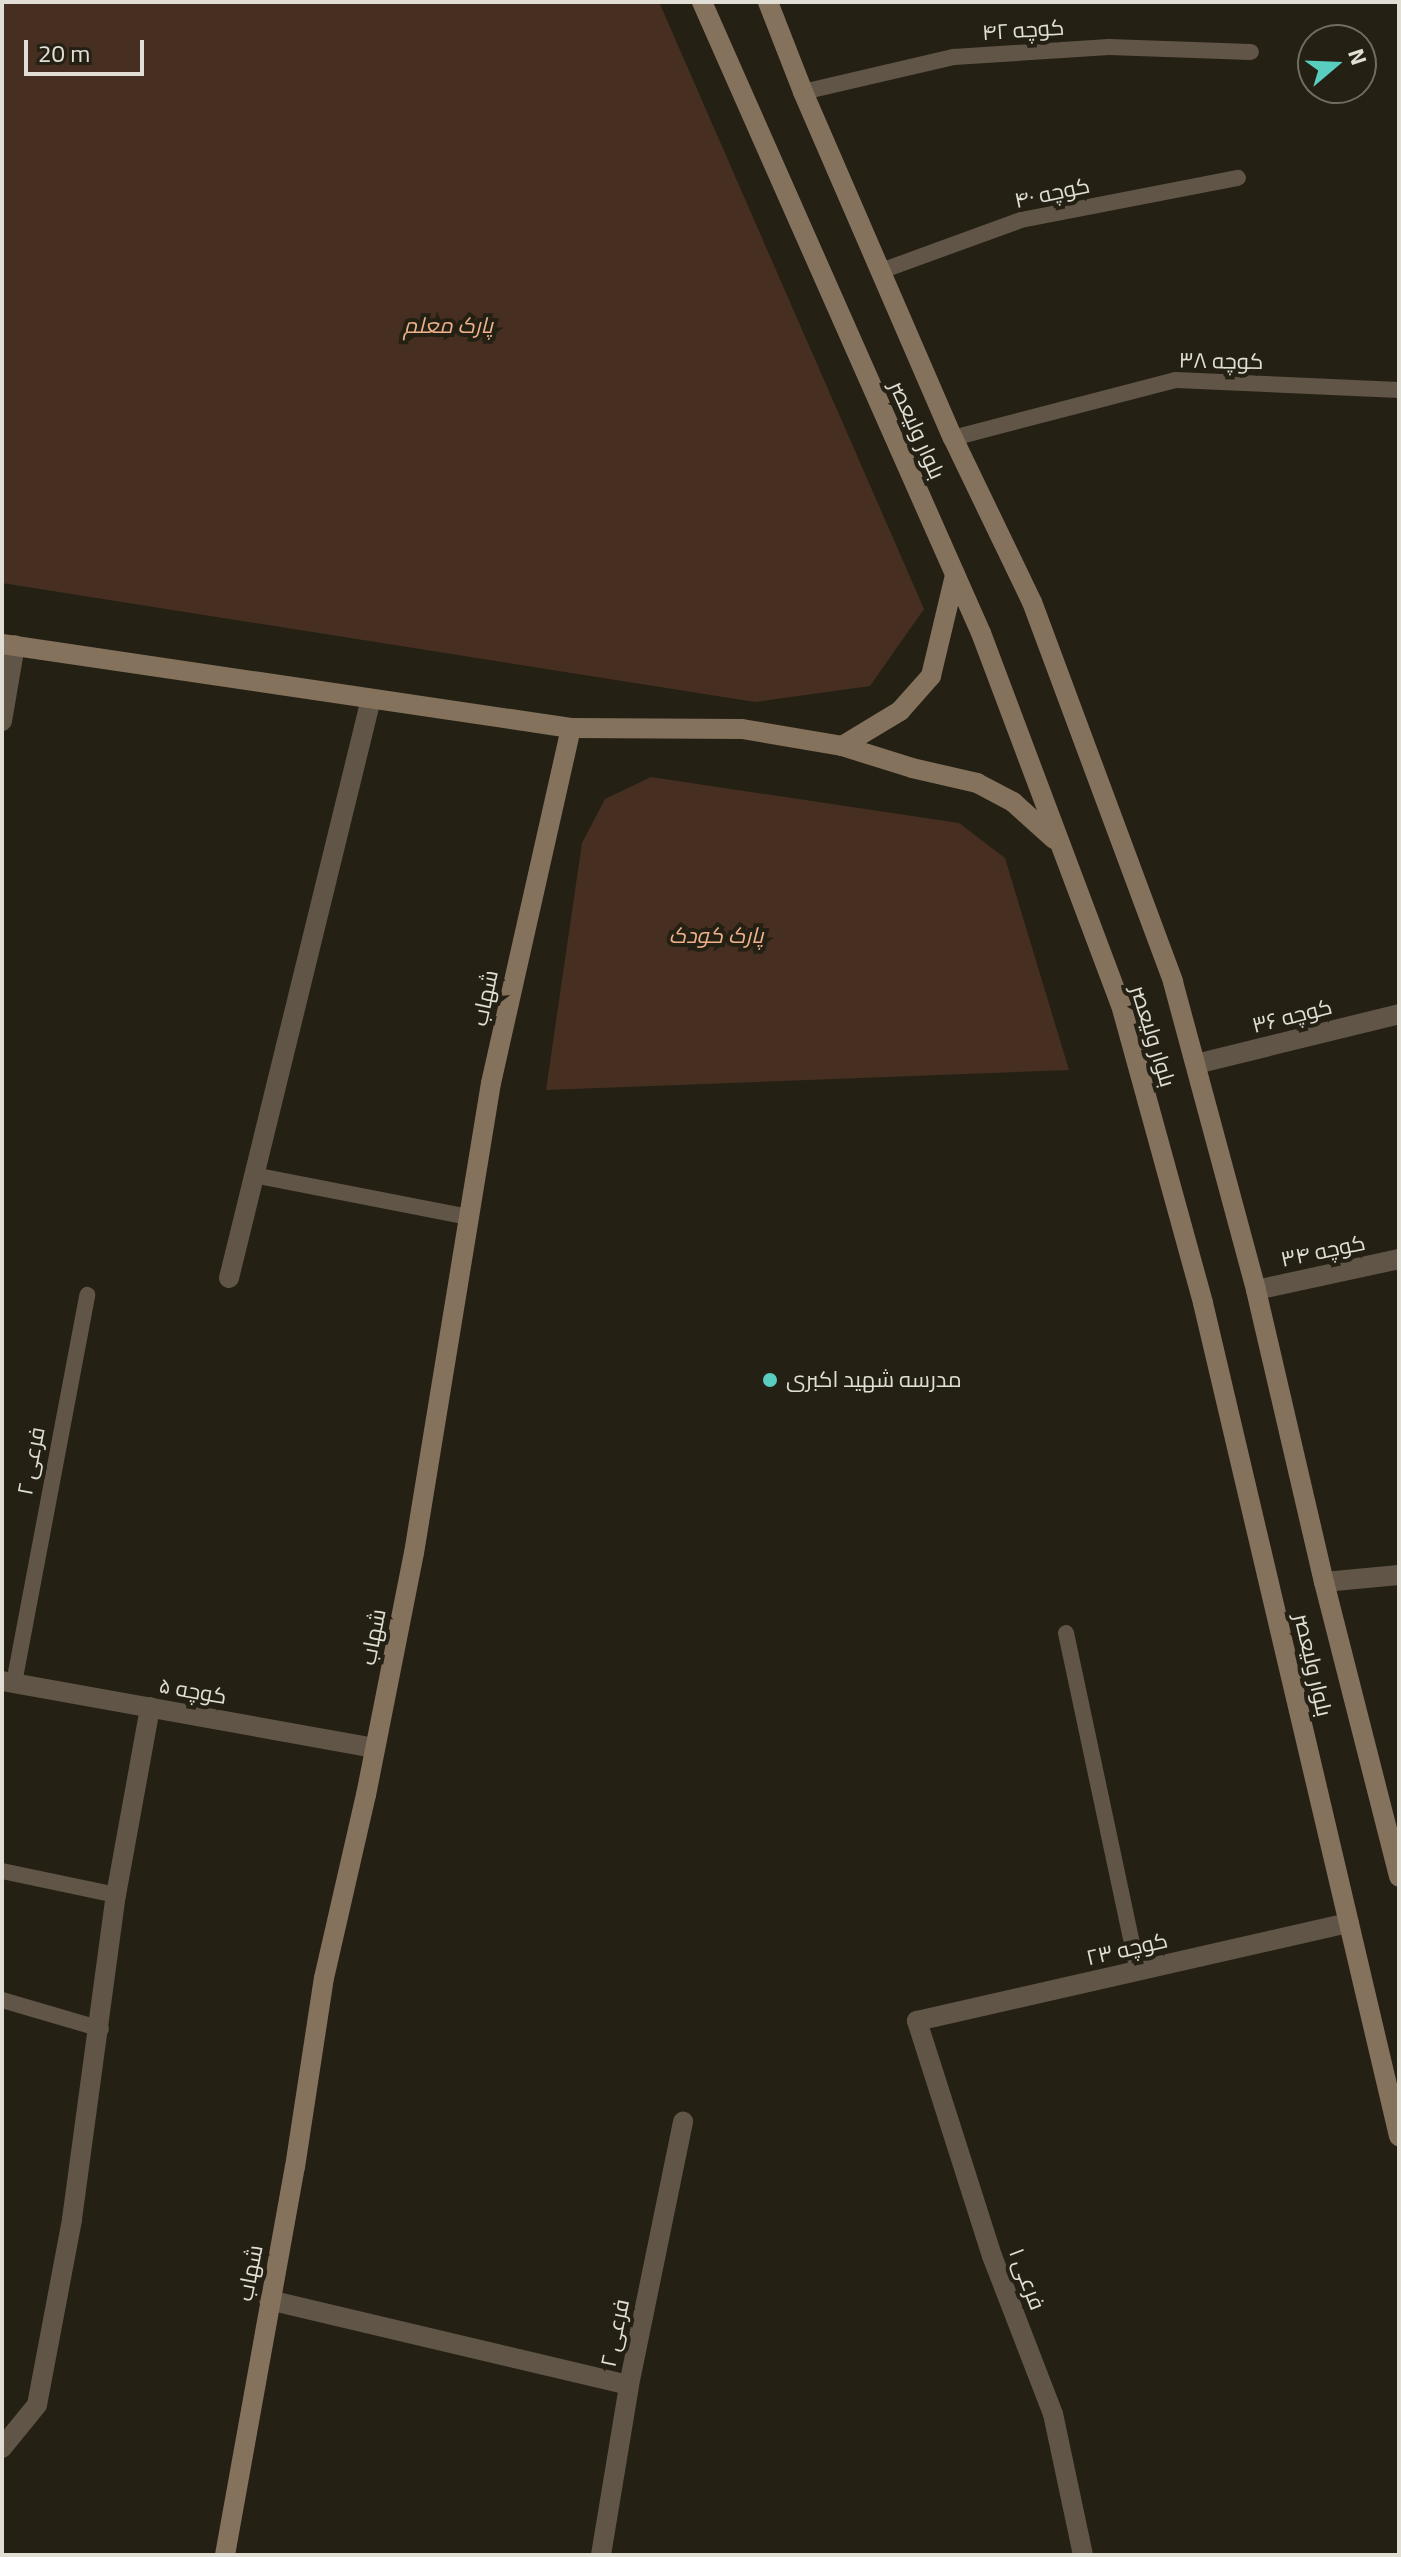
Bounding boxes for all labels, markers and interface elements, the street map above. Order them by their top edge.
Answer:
street label: کوچه ۴۲ [981,14,1065,46]
scale bar [28,24,148,74]
north arrow [1297,24,1377,104]
text: 20 m [38,31,90,76]
text: N [1336,43,1380,71]
street label: کوچه ۴۰ [1012,172,1092,214]
park label: پارک معلم [403,313,493,339]
street label: کوچه ۳۸ [1178,347,1264,375]
street label: بلوار ولیعصر [884,377,950,483]
park label: پارک کودک [669,923,763,949]
street label: شهاب [466,968,504,1028]
street label: بلوار ولیعصر [1125,982,1181,1090]
street label: ۳۶ کوچه [1249,993,1335,1039]
street label: کوچه ۳۴ [1278,1229,1368,1273]
place label: مدرسه شهید اکبری [786,1367,962,1393]
marker: مدرسه شهید اکبری [761,1371,779,1389]
street label: فرعی ۲ [11,1425,51,1497]
street label: شهاب [355,1607,391,1667]
street label: بلوار ولیعصر [1288,1611,1338,1719]
street label: کوچه ۵ [157,1672,229,1710]
street label: کوچه ۲۳ [1084,1927,1170,1971]
street label: شهاب [232,2243,268,2303]
street label: فرعی ۱ [1003,2244,1051,2314]
street label: فرعی ۲ [595,2297,635,2369]

